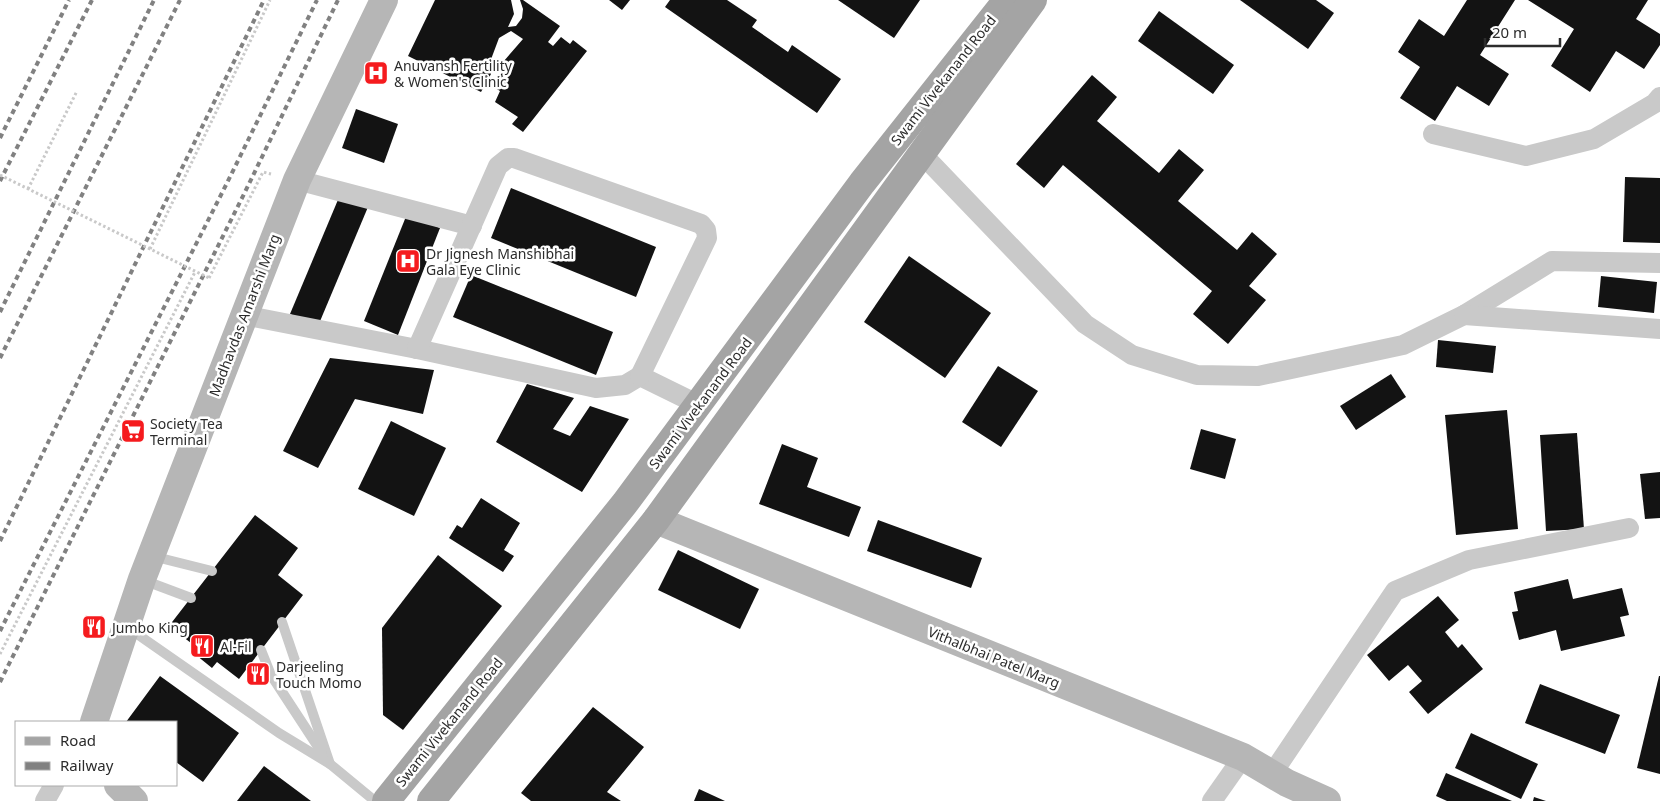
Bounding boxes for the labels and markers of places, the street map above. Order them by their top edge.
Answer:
place label: Anuvansh Fertility & Women's Clinic [394,56,513,91]
hospital icon: Anuvansh Fertility & Women's Clinic [363,60,389,86]
place label: Dr Jignesh Manshibhai Gala Eye Clinic [426,244,574,279]
hospital icon: Dr Jignesh Manshibhai Gala Eye Clinic [395,248,421,274]
place label: Society Tea Terminal [150,414,223,449]
supermarket icon: Society Tea Terminal [120,418,146,444]
restaurant icon: Jumbo King [81,614,107,640]
place label: Jumbo King [110,618,188,637]
restaurant icon: Al-Fil [189,633,215,659]
place label: Al-Fil [220,637,252,656]
place label: Darjeeling Touch Momo [276,657,362,692]
restaurant icon: Darjeeling Touch Momo [245,661,271,687]

